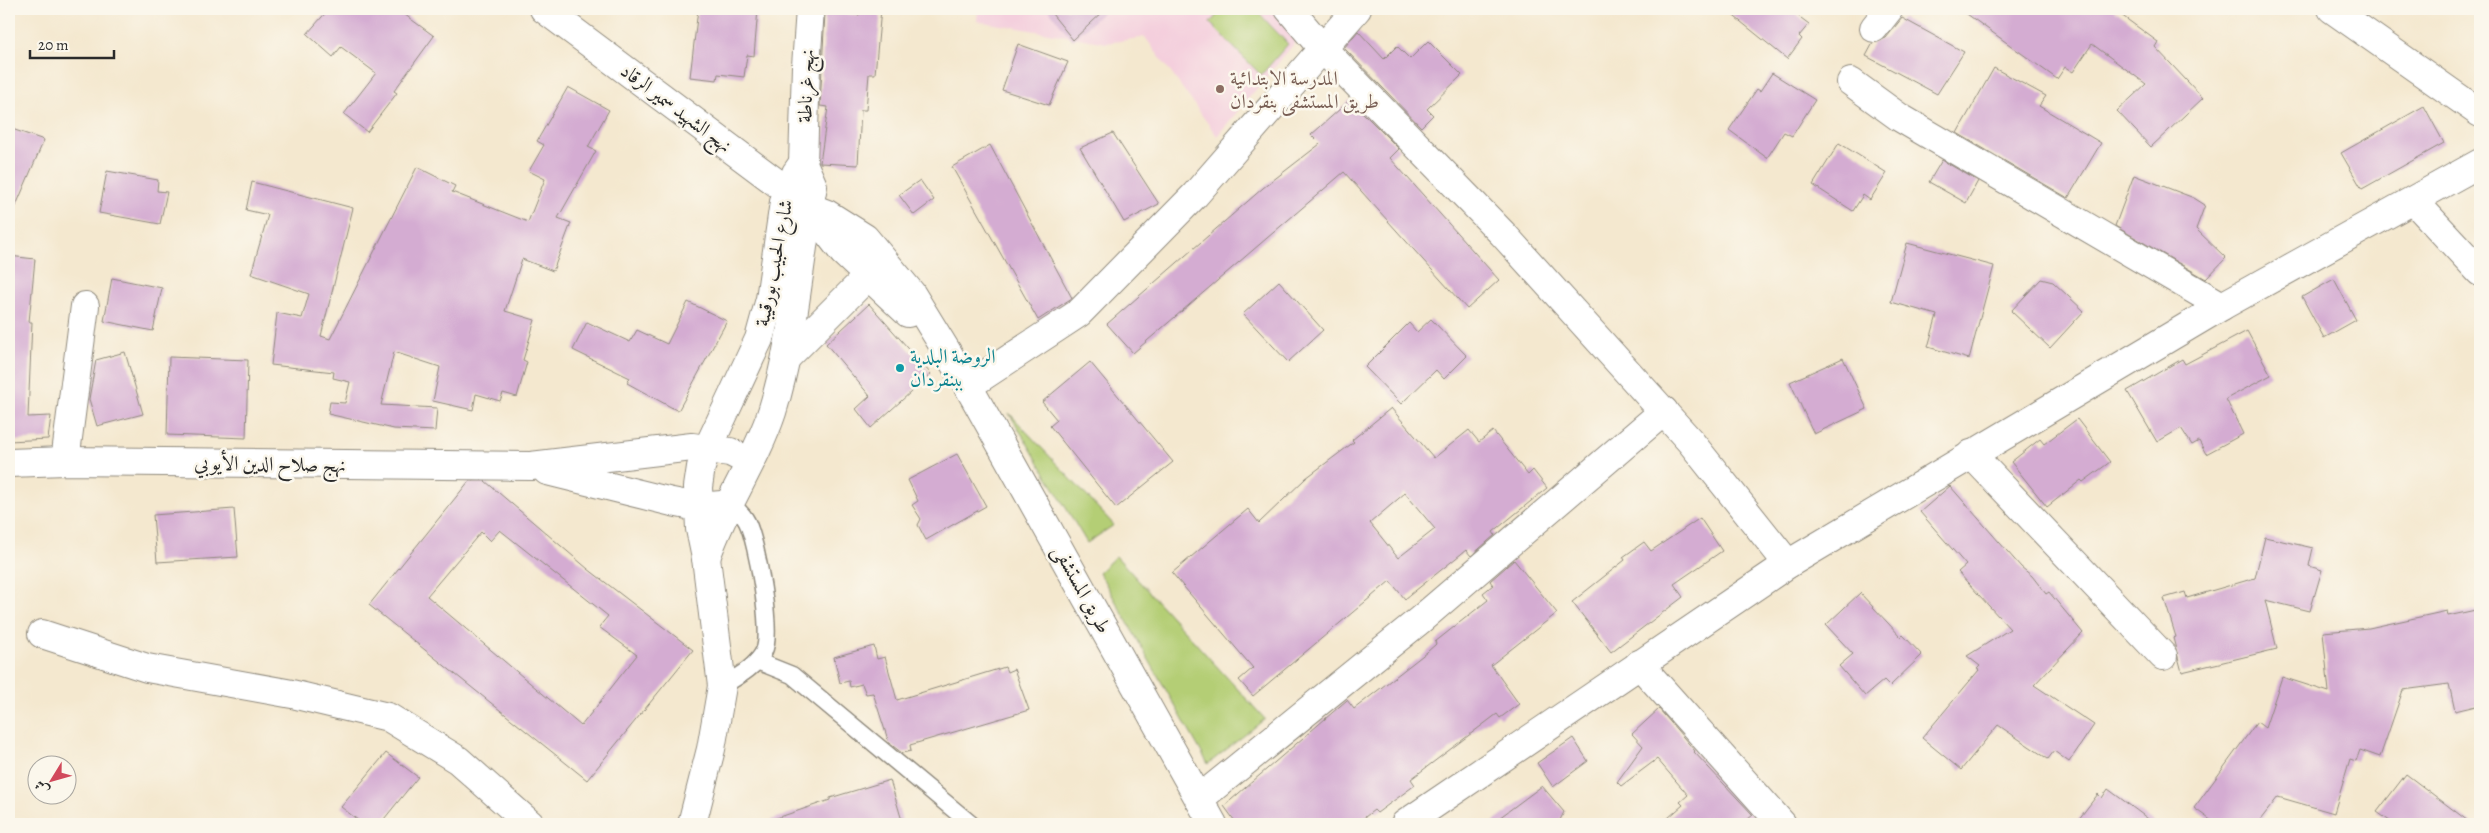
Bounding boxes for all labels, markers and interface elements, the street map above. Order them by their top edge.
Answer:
scale bar [30,28,114,60]
text: 20 m [38,35,69,55]
street label: نهج غرناطة [791,49,825,123]
street label: نهج الشهيد سمير الرقاد [612,57,737,162]
place label: المدرسة الابتدائية طريق المستشفى بنقردان [1230,65,1379,116]
marker: المدرسة الابتدائية طريق المستشفى بنقردان [1214,83,1226,95]
street label: شارع الحبيب بورقيبة [748,197,803,330]
place label: الروضة البلدية ببنقردان [910,343,996,393]
marker: الروضة البلدية ببنقردان [894,362,906,374]
street label: نهج صلاح الدين الأيوبي [194,447,346,483]
street label: طريق المستشفى [1046,540,1117,639]
north arrow [28,756,78,806]
text: ش [30,776,54,799]

